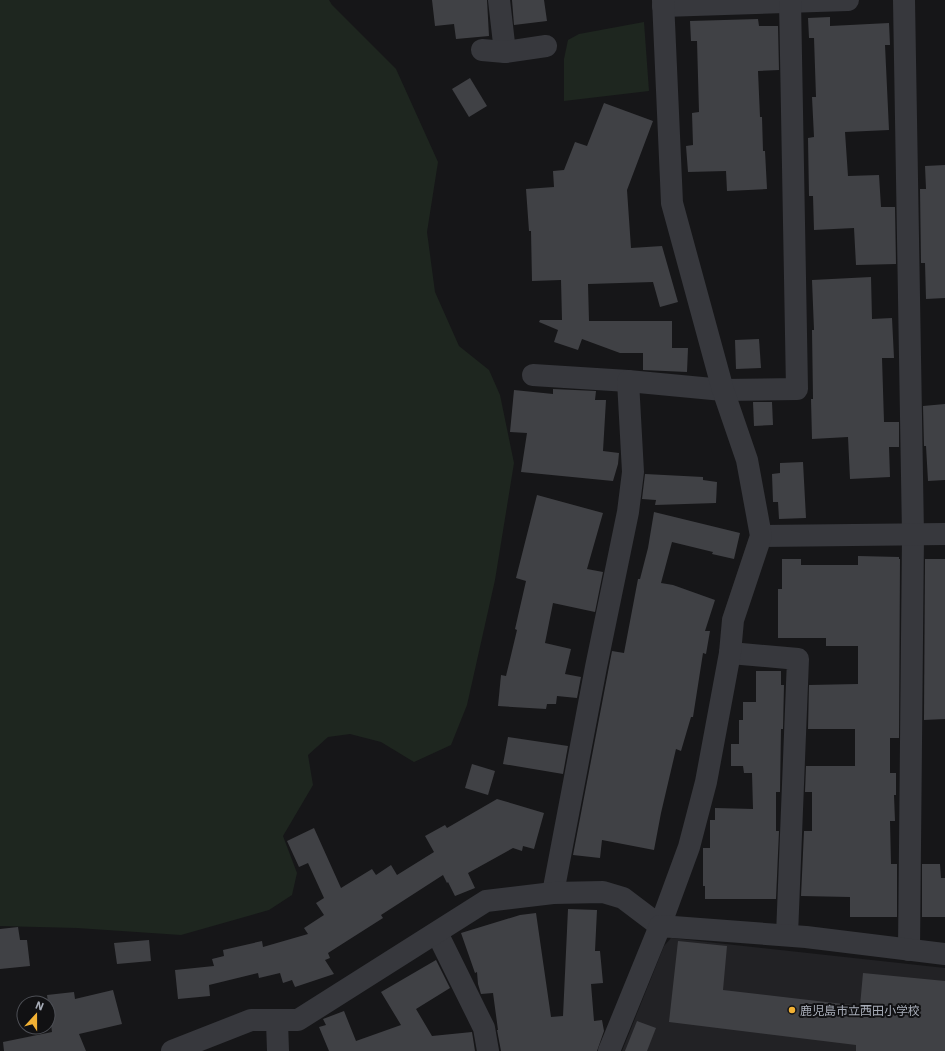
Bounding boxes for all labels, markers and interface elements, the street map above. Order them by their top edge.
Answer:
north arrow [16,995,56,1035]
text: N [33,998,46,1014]
place label: 鹿児島市立西田小学校 [800,1003,920,1018]
marker: 鹿児島市立西田小学校 [787,1005,797,1015]

